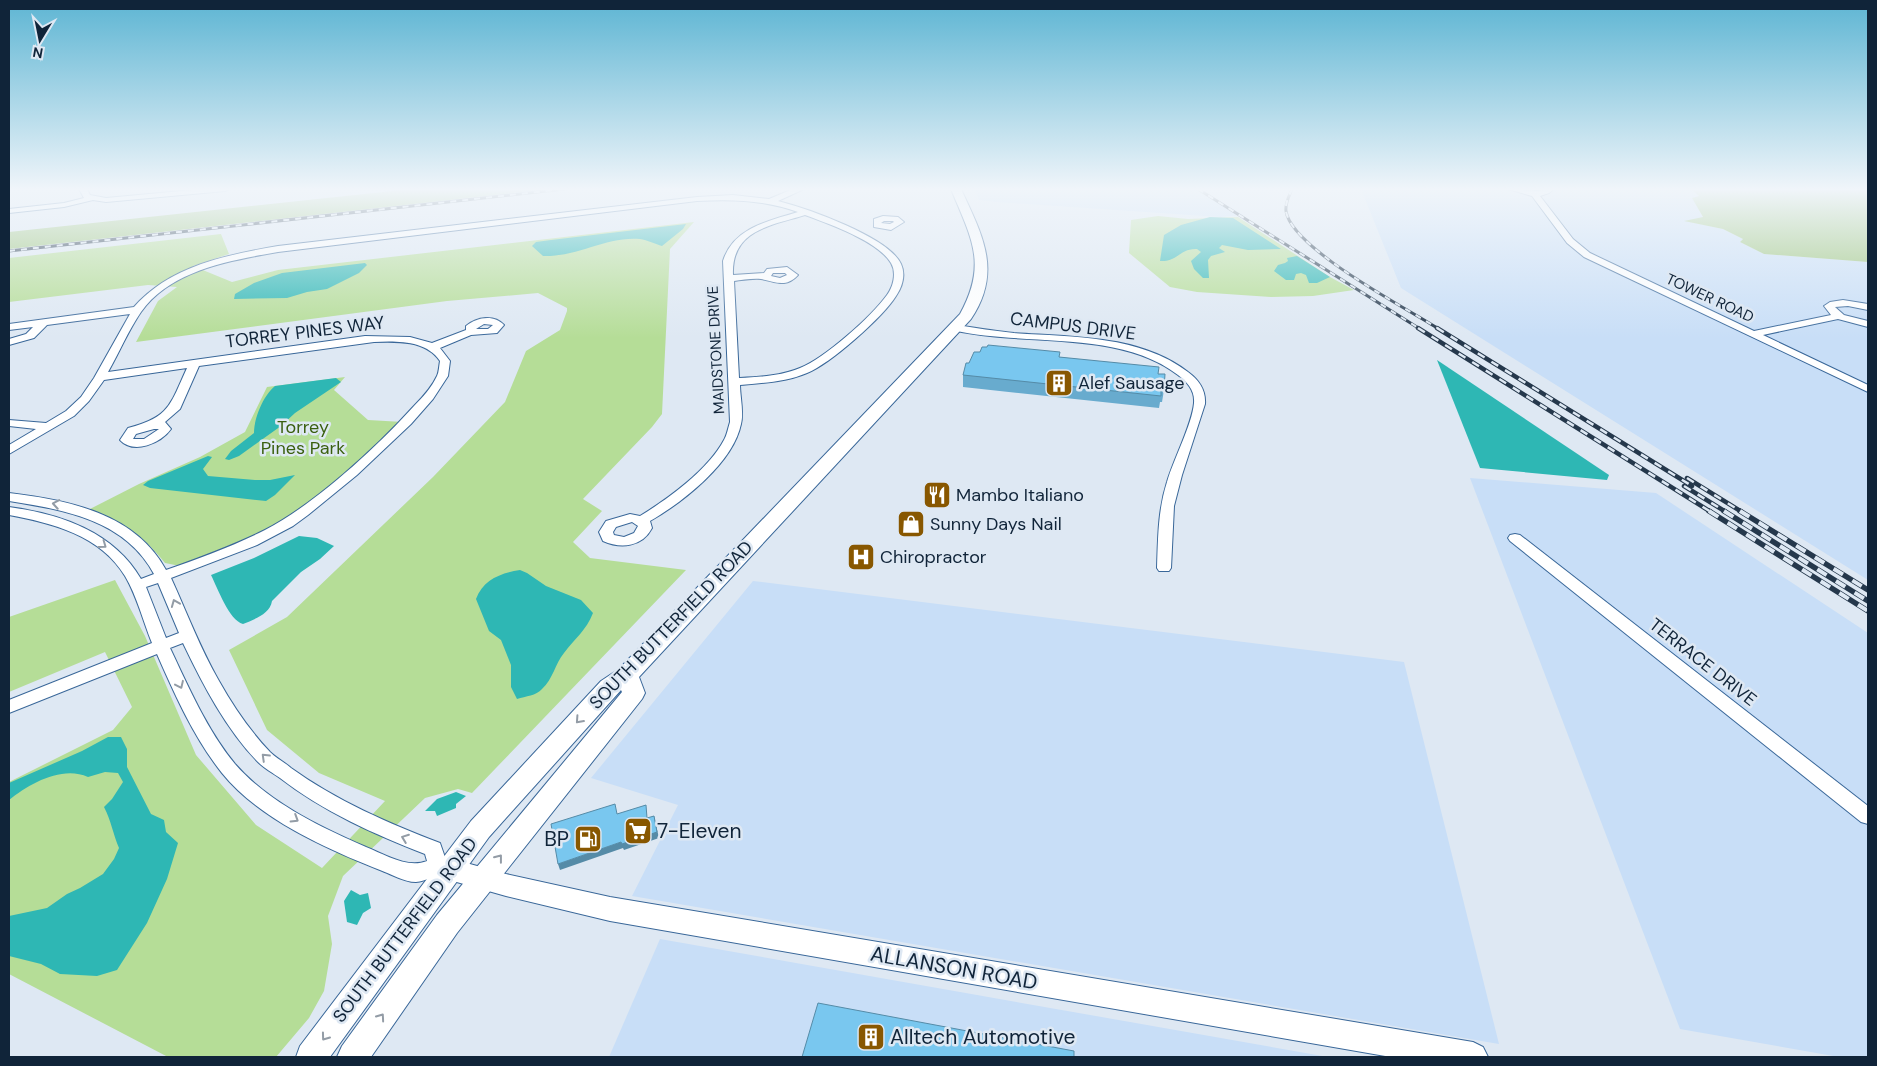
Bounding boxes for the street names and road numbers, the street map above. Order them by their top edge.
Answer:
street label: TOWER ROAD [1663,269,1757,327]
street label: MAIDSTONE DRIVE [703,285,729,415]
street label: CAMPUS DRIVE [1009,306,1137,346]
street label: TORREY PINES WAY [224,310,386,354]
street label: SOUTH BUTTERFIELD ROAD [584,535,758,715]
street label: TERRACE DRIVE [1644,612,1762,712]
street label: SOUTH BUTTERFIELD ROAD [327,833,483,1027]
street label: ALLANSON ROAD [868,940,1040,996]

